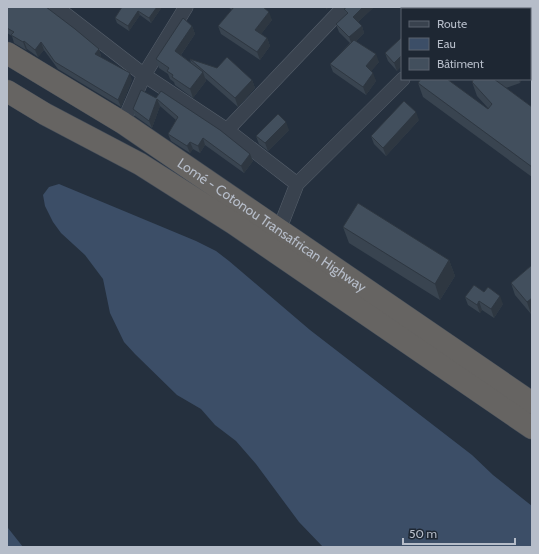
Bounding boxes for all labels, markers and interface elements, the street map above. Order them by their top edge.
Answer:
legend [401,8,531,80]
text: Route [437,16,467,31]
text: Eau [437,36,456,51]
text: Bâtiment [437,56,484,71]
street label: Lomé - Cotonou Transafrican Highway [174,154,370,296]
scale bar [403,520,515,546]
text: 50 m [409,526,437,541]

